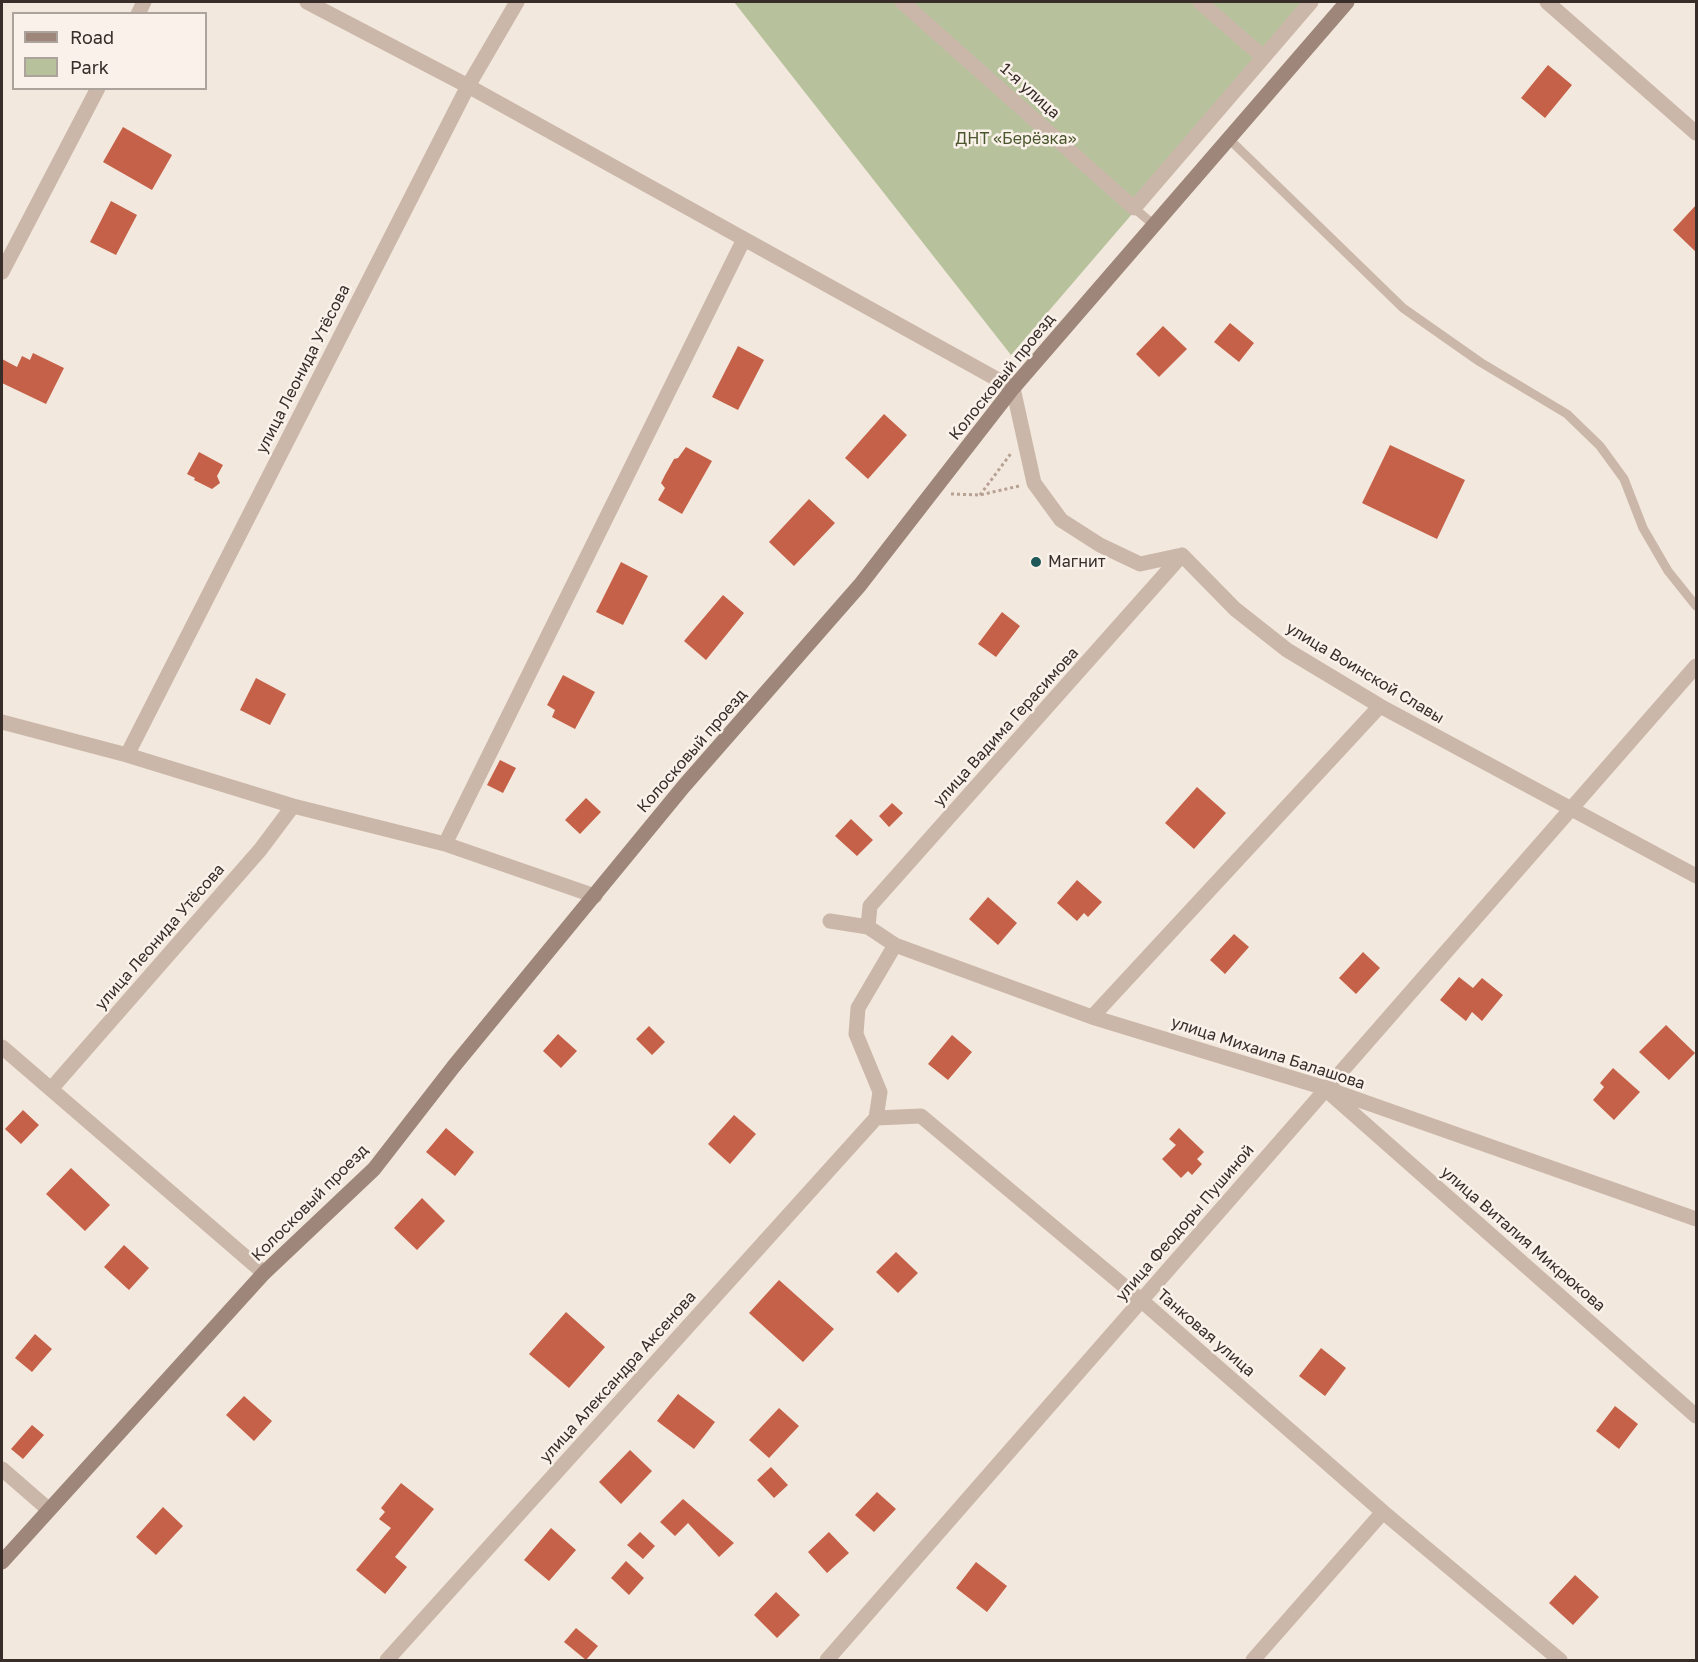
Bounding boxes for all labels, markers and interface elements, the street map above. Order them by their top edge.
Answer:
legend [12,12,207,90]
text: Road [70,26,114,48]
text: Park [70,56,109,78]
street label: 1-я улица [996,59,1064,123]
park label: ДНТ «Берёзка» [956,129,1076,149]
street label: улица Леонида Утёсова [252,281,354,457]
street label: Колосковый проезд [945,310,1059,444]
place label: Магнит [1048,552,1106,572]
marker: Магнит [1029,555,1043,569]
street label: улица Воинской Славы [1282,618,1448,728]
street label: улица Вадима Герасимова [929,643,1083,811]
street label: Колосковый проезд [633,685,751,817]
street label: улица Леонида Утёсова [91,860,229,1014]
street label: улица Михаила Балашова [1169,1013,1367,1093]
street label: Колосковый проезд [248,1141,372,1265]
street label: улица Феодоры Пушиной [1112,1141,1258,1305]
street label: улица Виталия Микрюкова [1437,1162,1609,1316]
street label: Танковая улица [1153,1285,1259,1381]
street label: улица Александра Аксенова [536,1287,700,1467]

